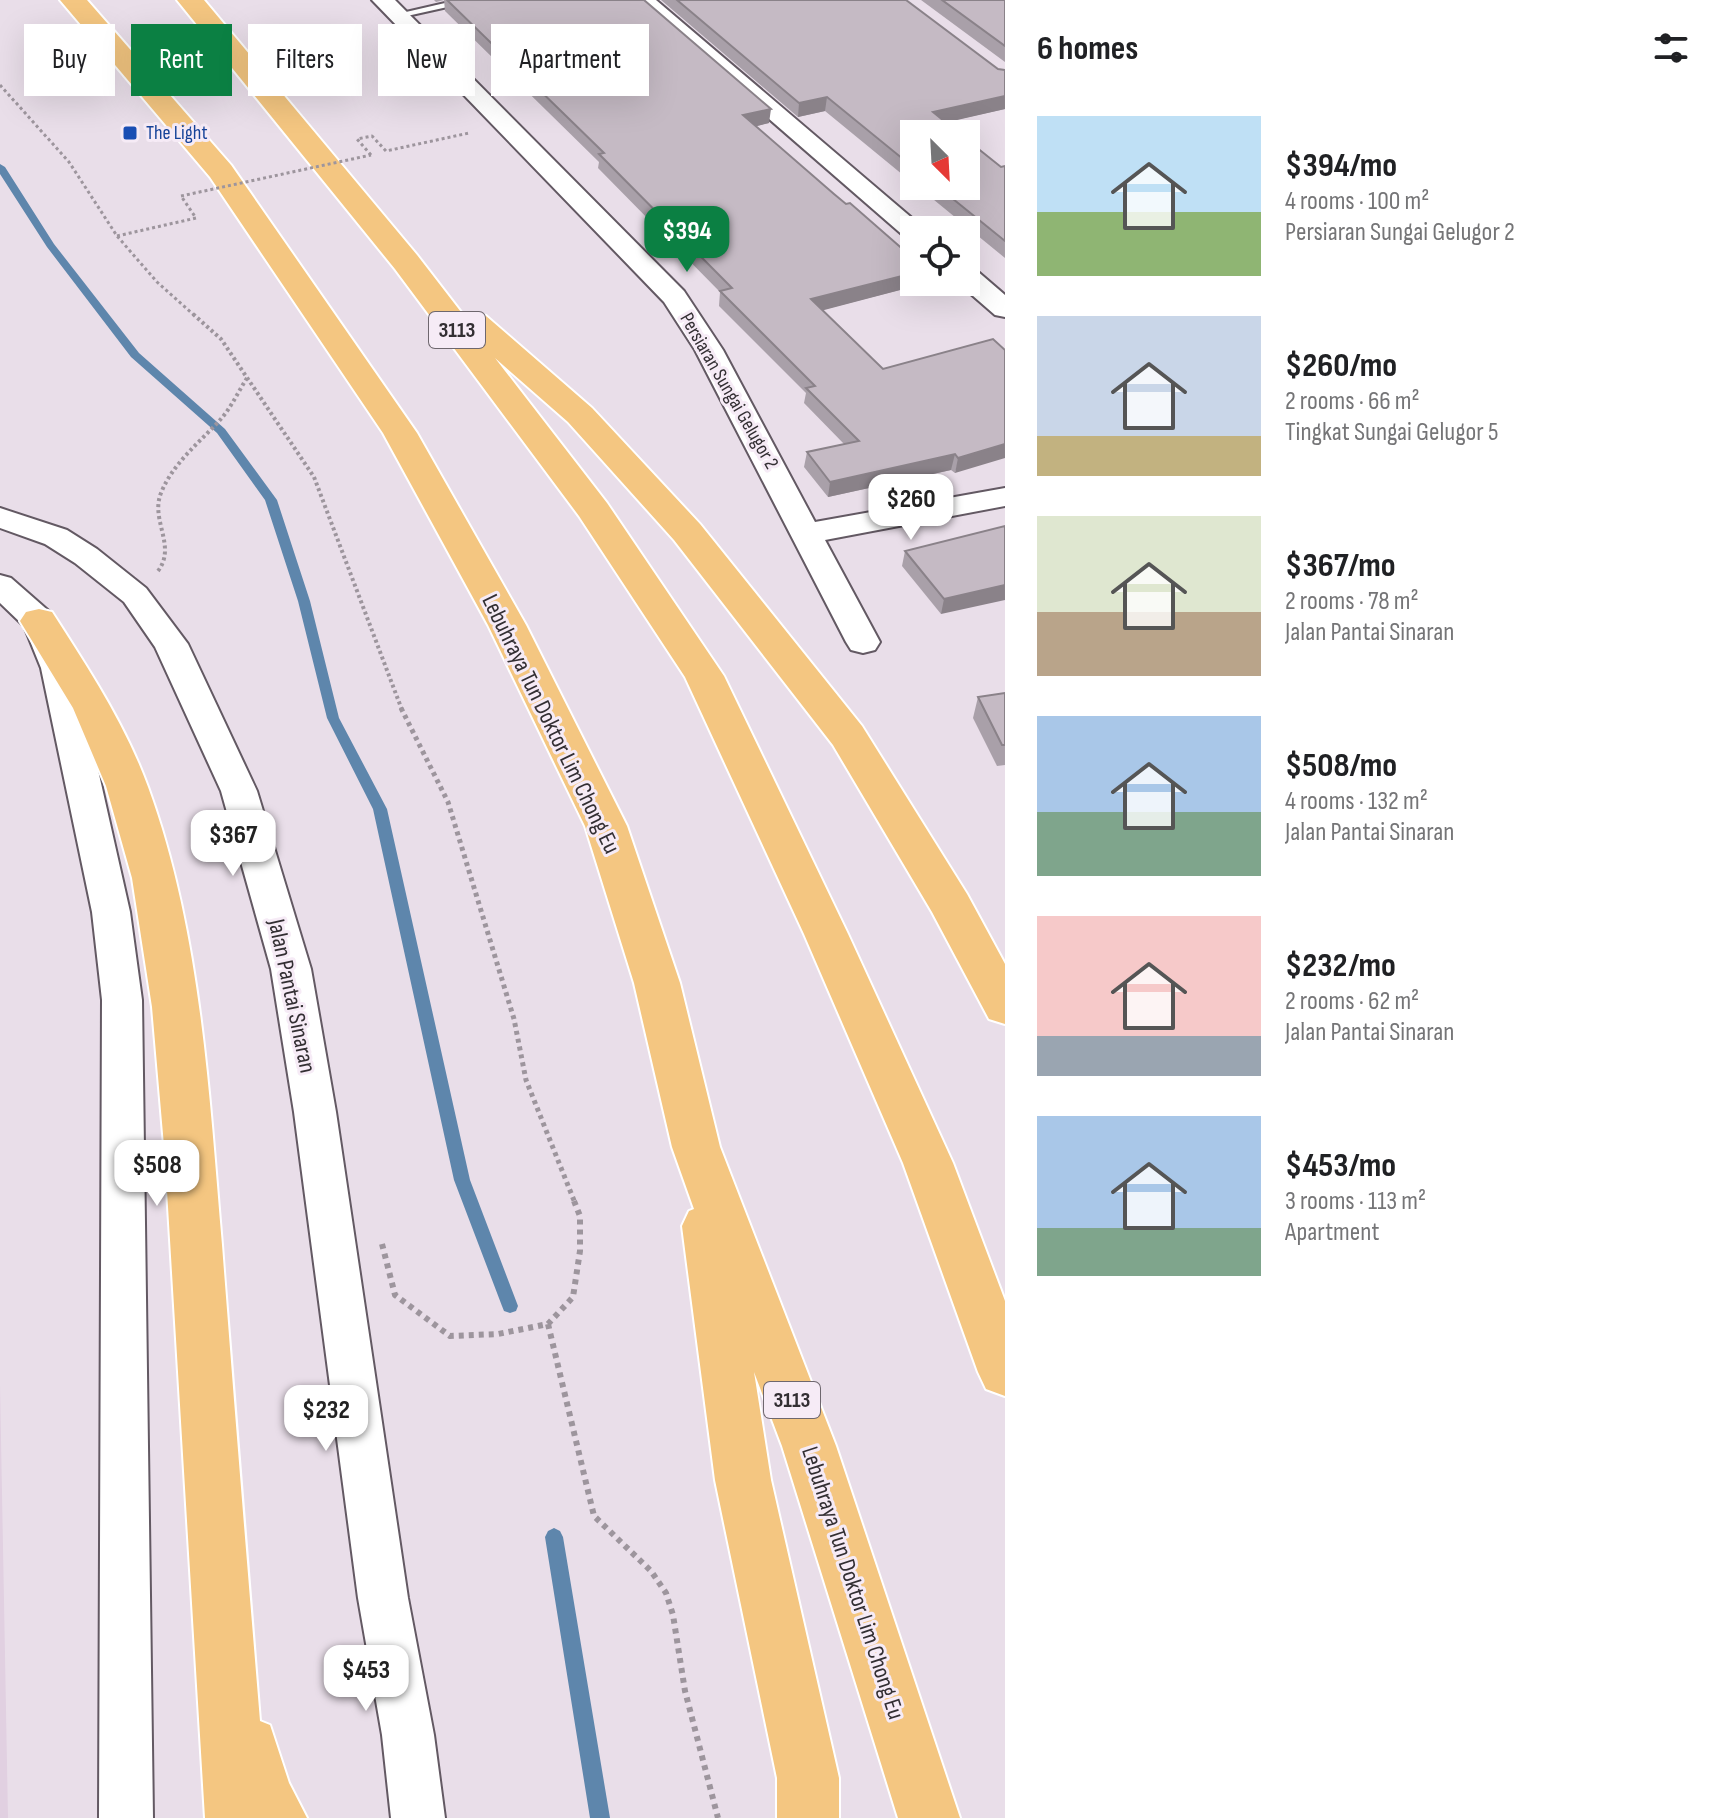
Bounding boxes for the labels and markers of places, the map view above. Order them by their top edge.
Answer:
place label: The Light [146,121,208,145]
marker: The Light [121,124,139,142]
pin: $394 [640,206,734,274]
pin: $260 [864,474,958,542]
pin: $367 [186,810,280,878]
pin: $508 [110,1140,204,1208]
pin: $232 [279,1385,373,1453]
pin: $453 [319,1645,413,1713]

